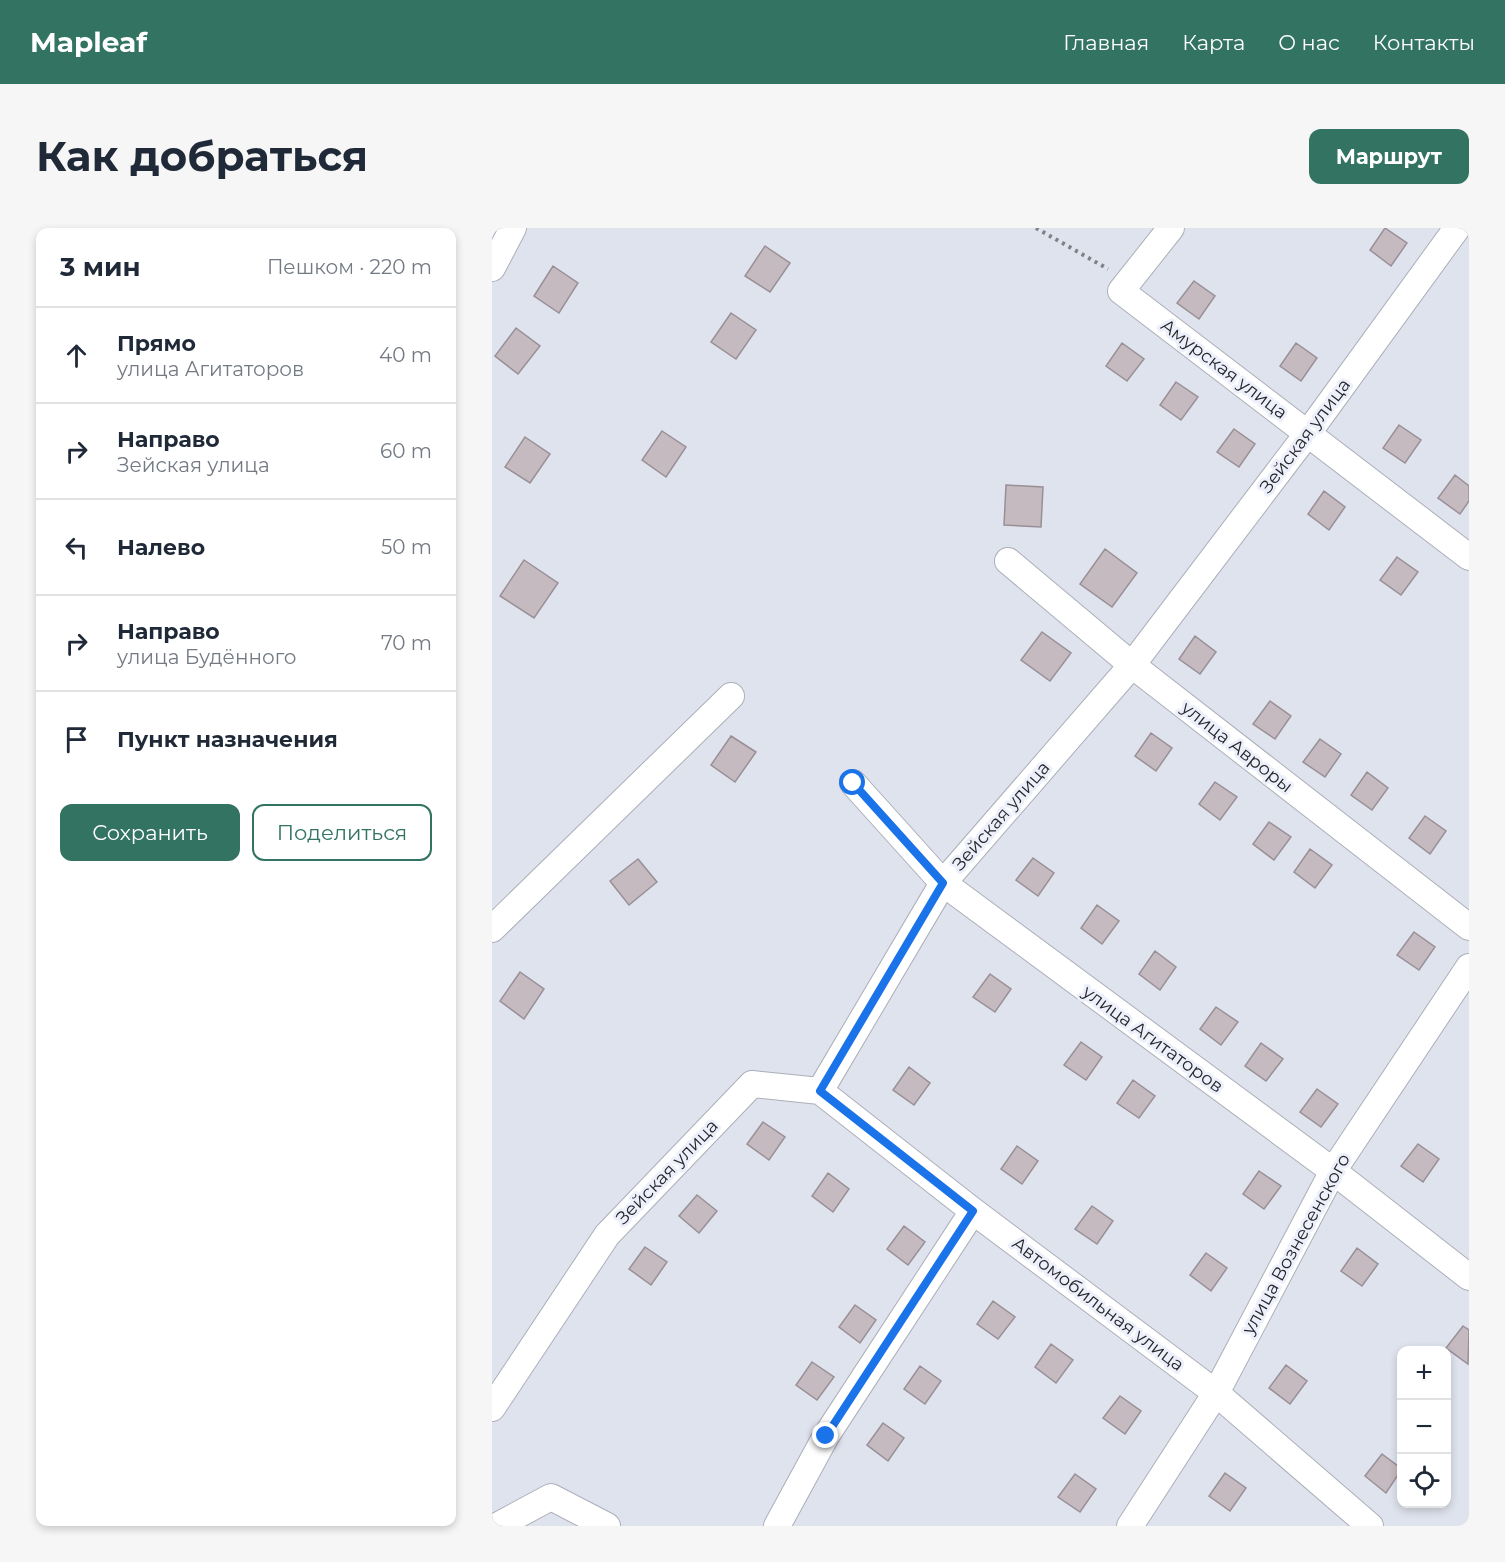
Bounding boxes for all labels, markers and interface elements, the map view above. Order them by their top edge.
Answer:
text: Mapleaf [30,25,147,59]
text: Главная [1063,30,1149,55]
text: Карта [1182,30,1245,55]
text: О нас [1278,30,1340,55]
text: Контакты [1373,30,1475,55]
button: Маршрут [1309,129,1469,184]
text: Как добраться [36,130,368,182]
text: 3 мин [60,251,140,283]
text: Пешком · 220 m [267,255,432,279]
street label: Амурская улица [1156,314,1292,424]
text: Прямо [117,330,196,357]
icon: ahead [60,339,93,372]
text: 40 m [379,343,432,367]
text: улица Агитаторов [117,357,304,381]
street label: Зейская улица [1255,375,1355,497]
text: Направо [117,426,220,453]
icon: right [60,435,93,468]
text: 60 m [380,439,432,463]
text: Зейская улица [117,453,270,477]
icon: left [60,531,93,564]
text: Налево [117,534,205,561]
text: 50 m [381,535,432,559]
text: Направо [117,618,220,645]
icon: right [60,627,93,660]
text: 70 m [381,631,432,655]
text: улица Будённого [117,645,296,669]
street label: улица Авроры [1176,696,1297,797]
icon: arrive [60,723,93,756]
text: Пункт назначения [117,726,338,753]
street label: Зейская улица [948,757,1054,875]
route start [839,769,865,795]
button: Сохранить [60,804,240,861]
button: Поделиться [252,804,432,861]
street label: улица Агитаторов [1078,980,1228,1097]
street label: Зейская улица [611,1115,723,1229]
street label: улица Вознесенского [1237,1150,1355,1339]
street label: Автомобильная улица [1008,1232,1188,1376]
map controls [1397,1346,1451,1508]
button: + [1397,1346,1451,1400]
button: − [1397,1400,1451,1454]
route end [812,1422,838,1448]
button: locate [1397,1454,1451,1508]

